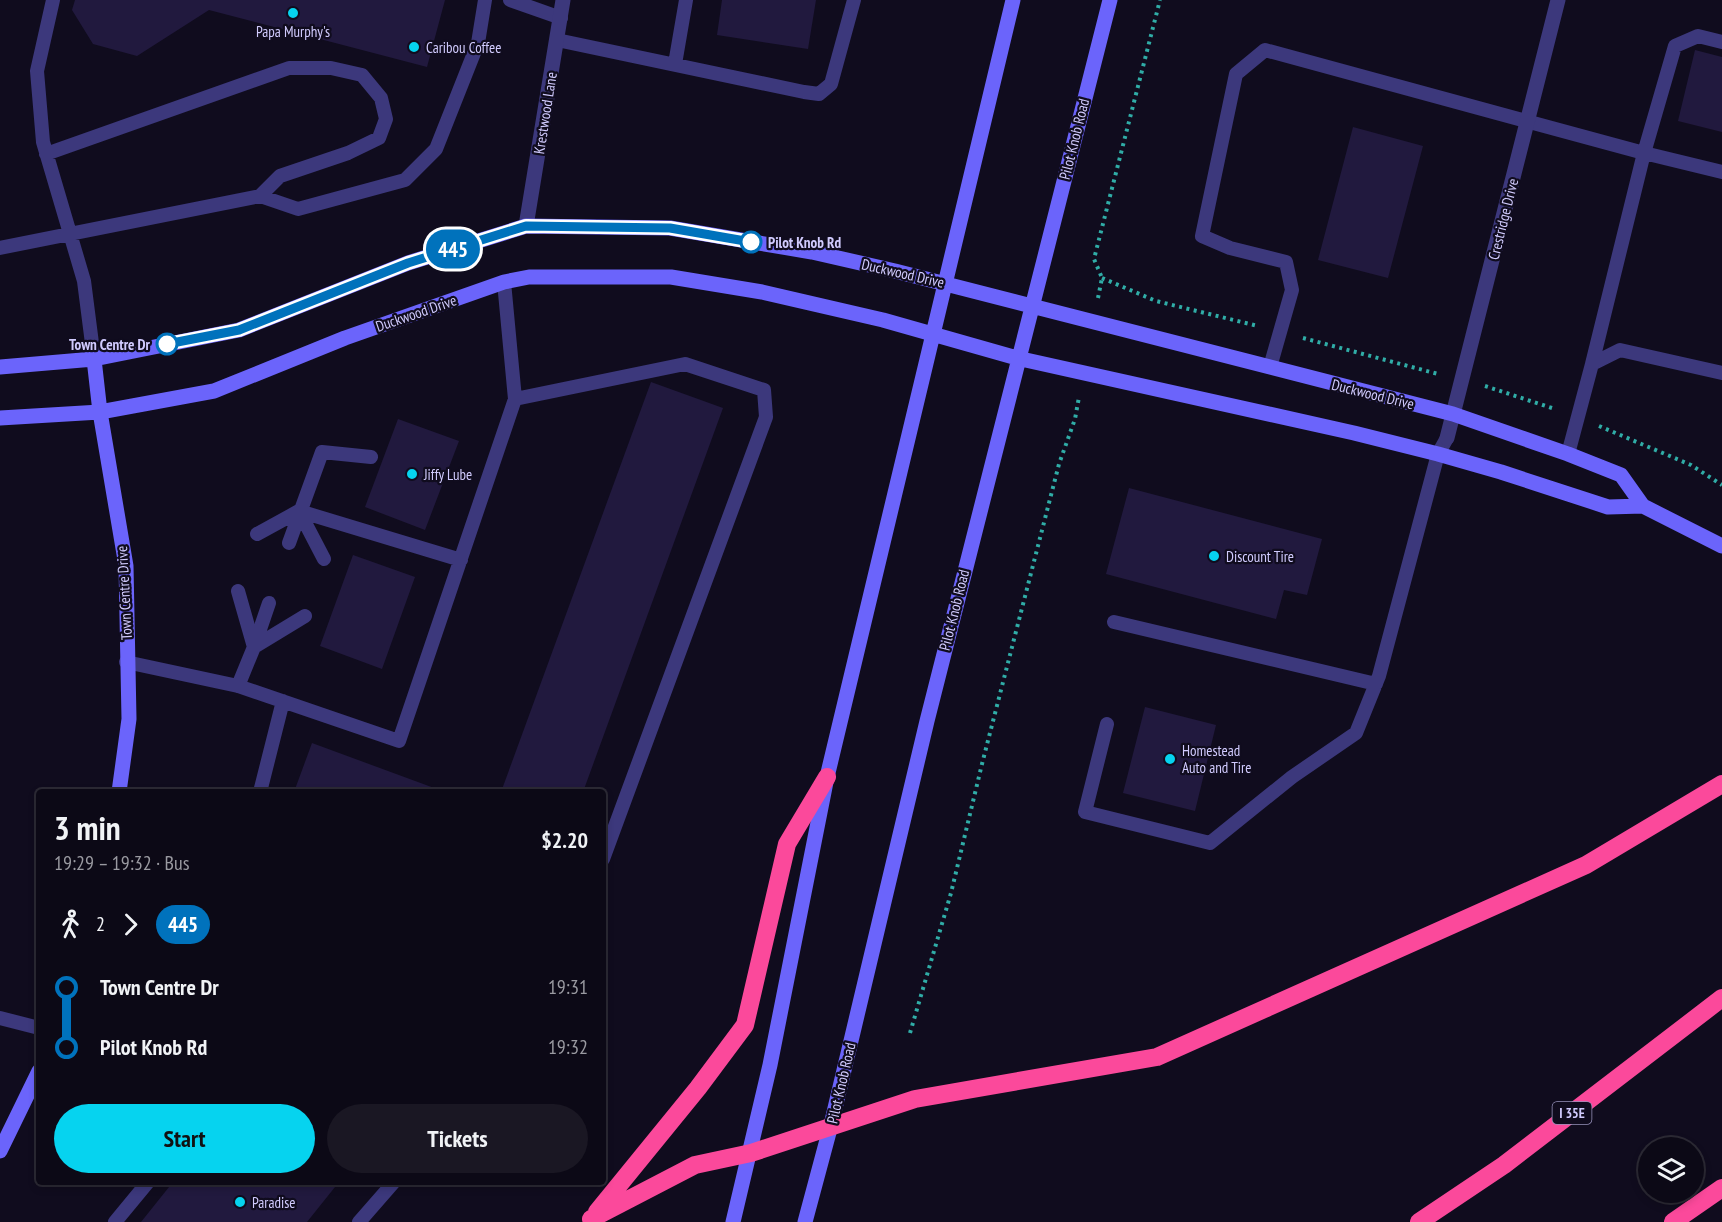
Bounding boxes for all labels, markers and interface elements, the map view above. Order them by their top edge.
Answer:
marker: Papa Murphy's [286,6,300,20]
place label: Papa Murphy's [256,22,330,41]
place label: Caribou Coffee [426,38,501,57]
marker: Caribou Coffee [407,40,421,54]
street label: Krestwood Lane [529,71,561,155]
street label: Pilot Knob Road [1055,97,1093,181]
street label: Crestridge Drive [1484,176,1522,262]
line badge: 445 [418,230,488,268]
marker: Pilot Knob Rd [740,231,762,253]
place label: Pilot Knob Rd [768,233,842,252]
text: 445 [438,236,468,263]
street label: Duckwood Drive [860,254,946,292]
street label: Duckwood Drive [373,290,459,336]
marker: Town Centre Dr [156,333,178,355]
place label: Town Centre Dr [69,335,151,354]
street label: Duckwood Drive [1330,375,1416,413]
place label: Jiffy Lube [423,465,472,484]
marker: Jiffy Lube [405,467,419,481]
street label: Town Centre Drive [112,545,136,641]
place label: Discount Tire [1226,547,1294,566]
marker: Discount Tire [1207,549,1221,563]
street label: Pilot Knob Road [935,568,973,652]
place label: Homestead Auto and Tire [1182,741,1251,777]
marker: Homestead Auto and Tire [1163,752,1177,766]
text: 3 min [54,806,121,849]
text: $2.20 [541,826,588,854]
text: 19:29 – 19:32 · Bus [54,850,189,876]
icon: walk [54,908,87,941]
icon: forward [114,908,147,941]
text: 2 [96,911,105,937]
text: 445 [168,911,198,938]
text: Town Centre Dr [100,973,219,1001]
text: 19:31 [548,974,588,1000]
text: Pilot Knob Rd [100,1033,207,1061]
text: 19:32 [548,1034,588,1060]
street label: Pilot Knob Road [822,1041,860,1125]
road number: I 35E [1552,1102,1592,1124]
button: Start [54,1104,315,1173]
button: Tickets [327,1104,588,1173]
map controls [1638,1137,1704,1203]
button: layers [1638,1137,1704,1203]
place label: Paradise [252,1193,296,1212]
marker: Paradise [233,1195,247,1209]

